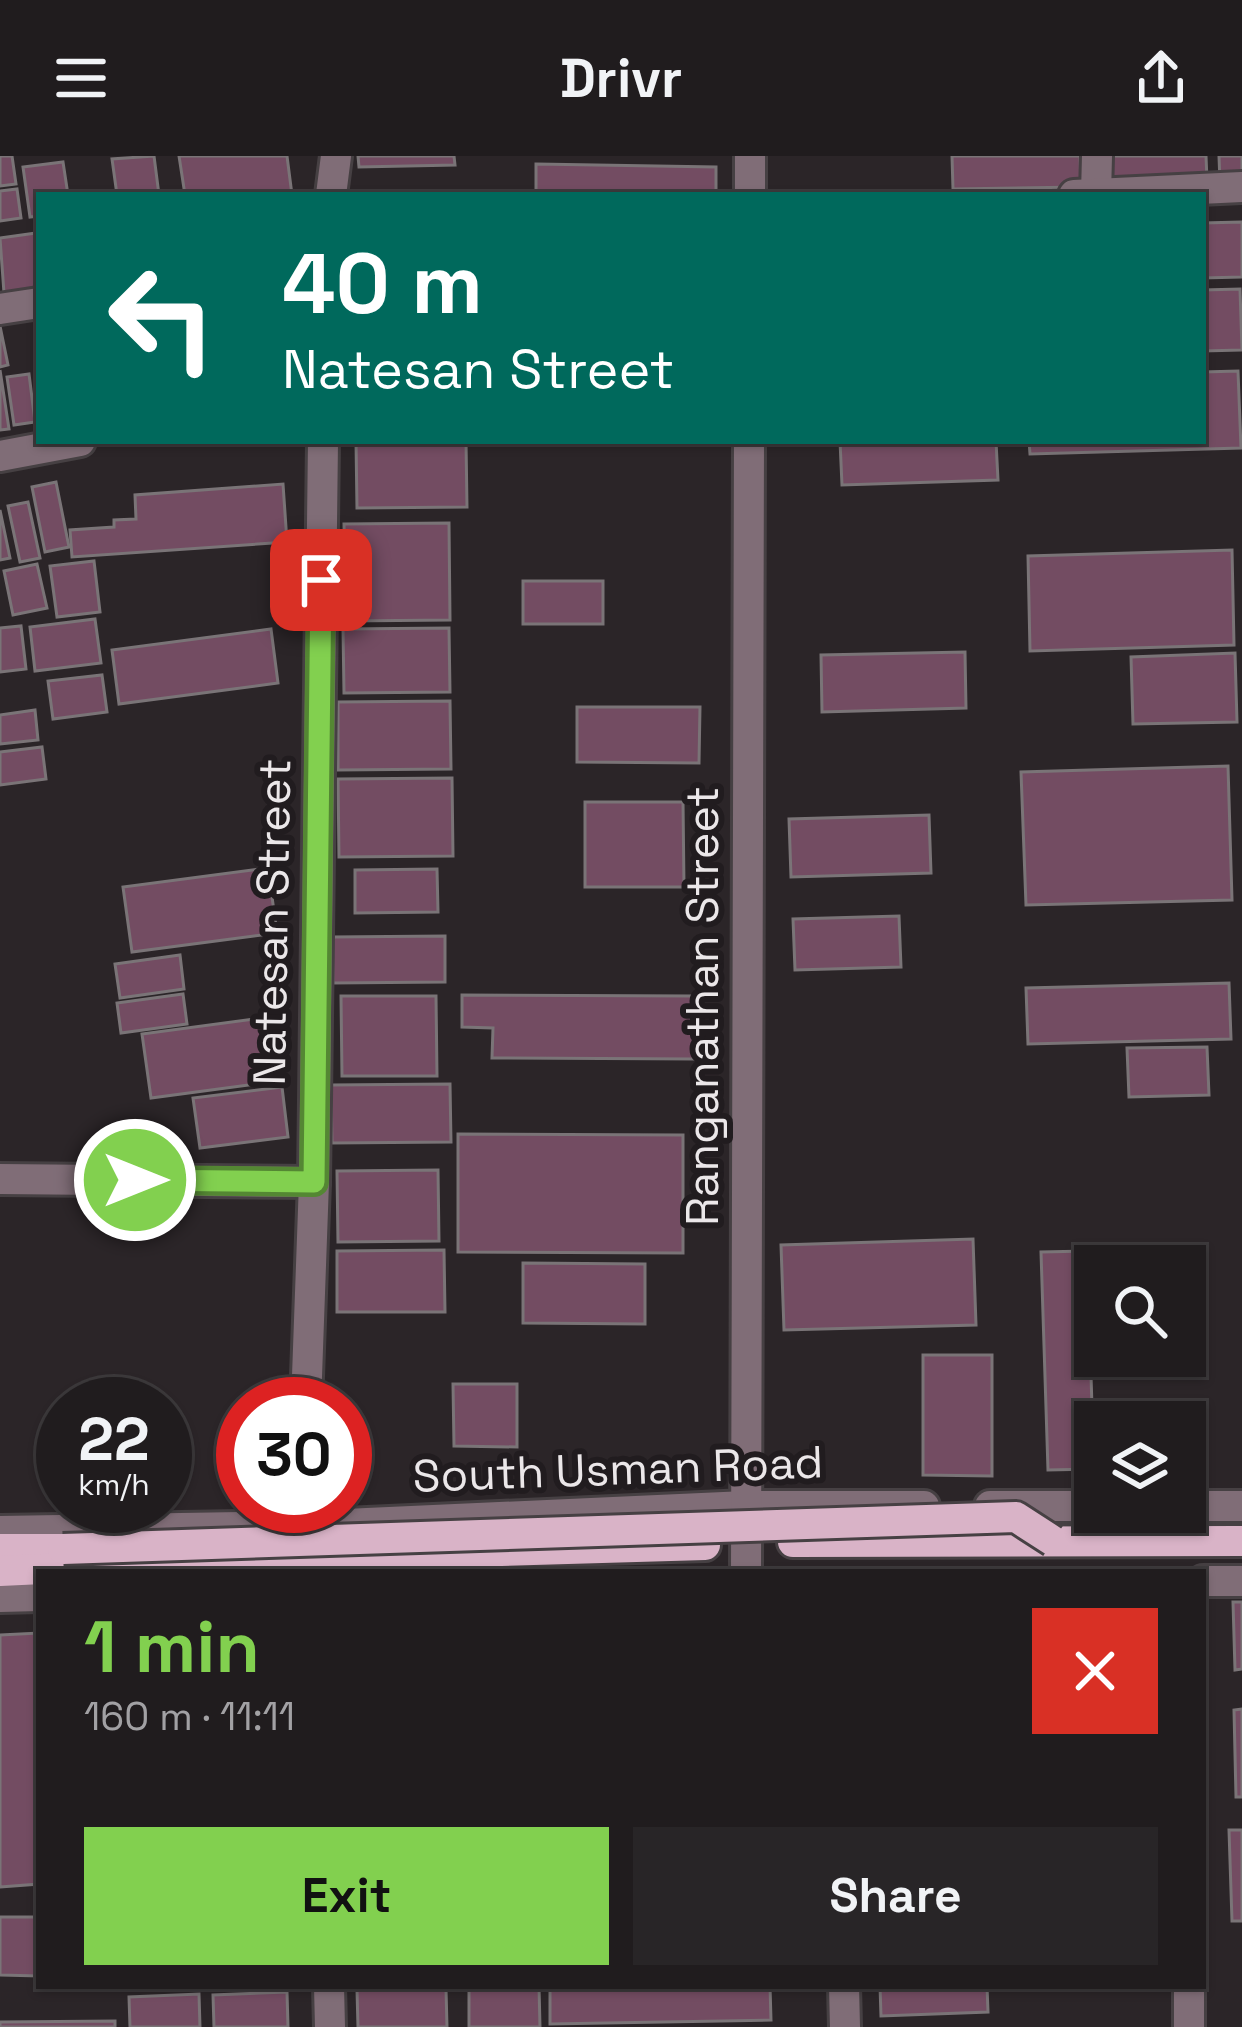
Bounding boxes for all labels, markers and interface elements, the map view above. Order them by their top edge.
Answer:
text: Drivr [560,44,682,113]
icon: menu [48,45,114,111]
icon: share [1128,45,1194,111]
text: 40 m [282,230,483,338]
icon: left [84,240,240,396]
text: Natesan Street [282,335,674,404]
pin [270,529,372,631]
icon: arrive [288,547,354,613]
street label: Natesan Street [241,758,303,1086]
street label: Ranganathan Street [674,786,731,1226]
position arrow [72,1117,198,1243]
map controls [1074,1245,1206,1533]
button: search [1074,1245,1206,1377]
speed limit sign: 30 [216,1377,372,1533]
text: 22 [78,1401,150,1478]
button: layers [1074,1401,1206,1533]
street label: South Usman Road [412,1433,824,1505]
text: km/h [78,1465,150,1504]
text: 1 min [84,1601,260,1693]
button: close [1032,1608,1158,1734]
text: 160 m · 11:11 [84,1692,295,1741]
button: Exit [84,1827,609,1965]
button: Share [633,1827,1158,1965]

